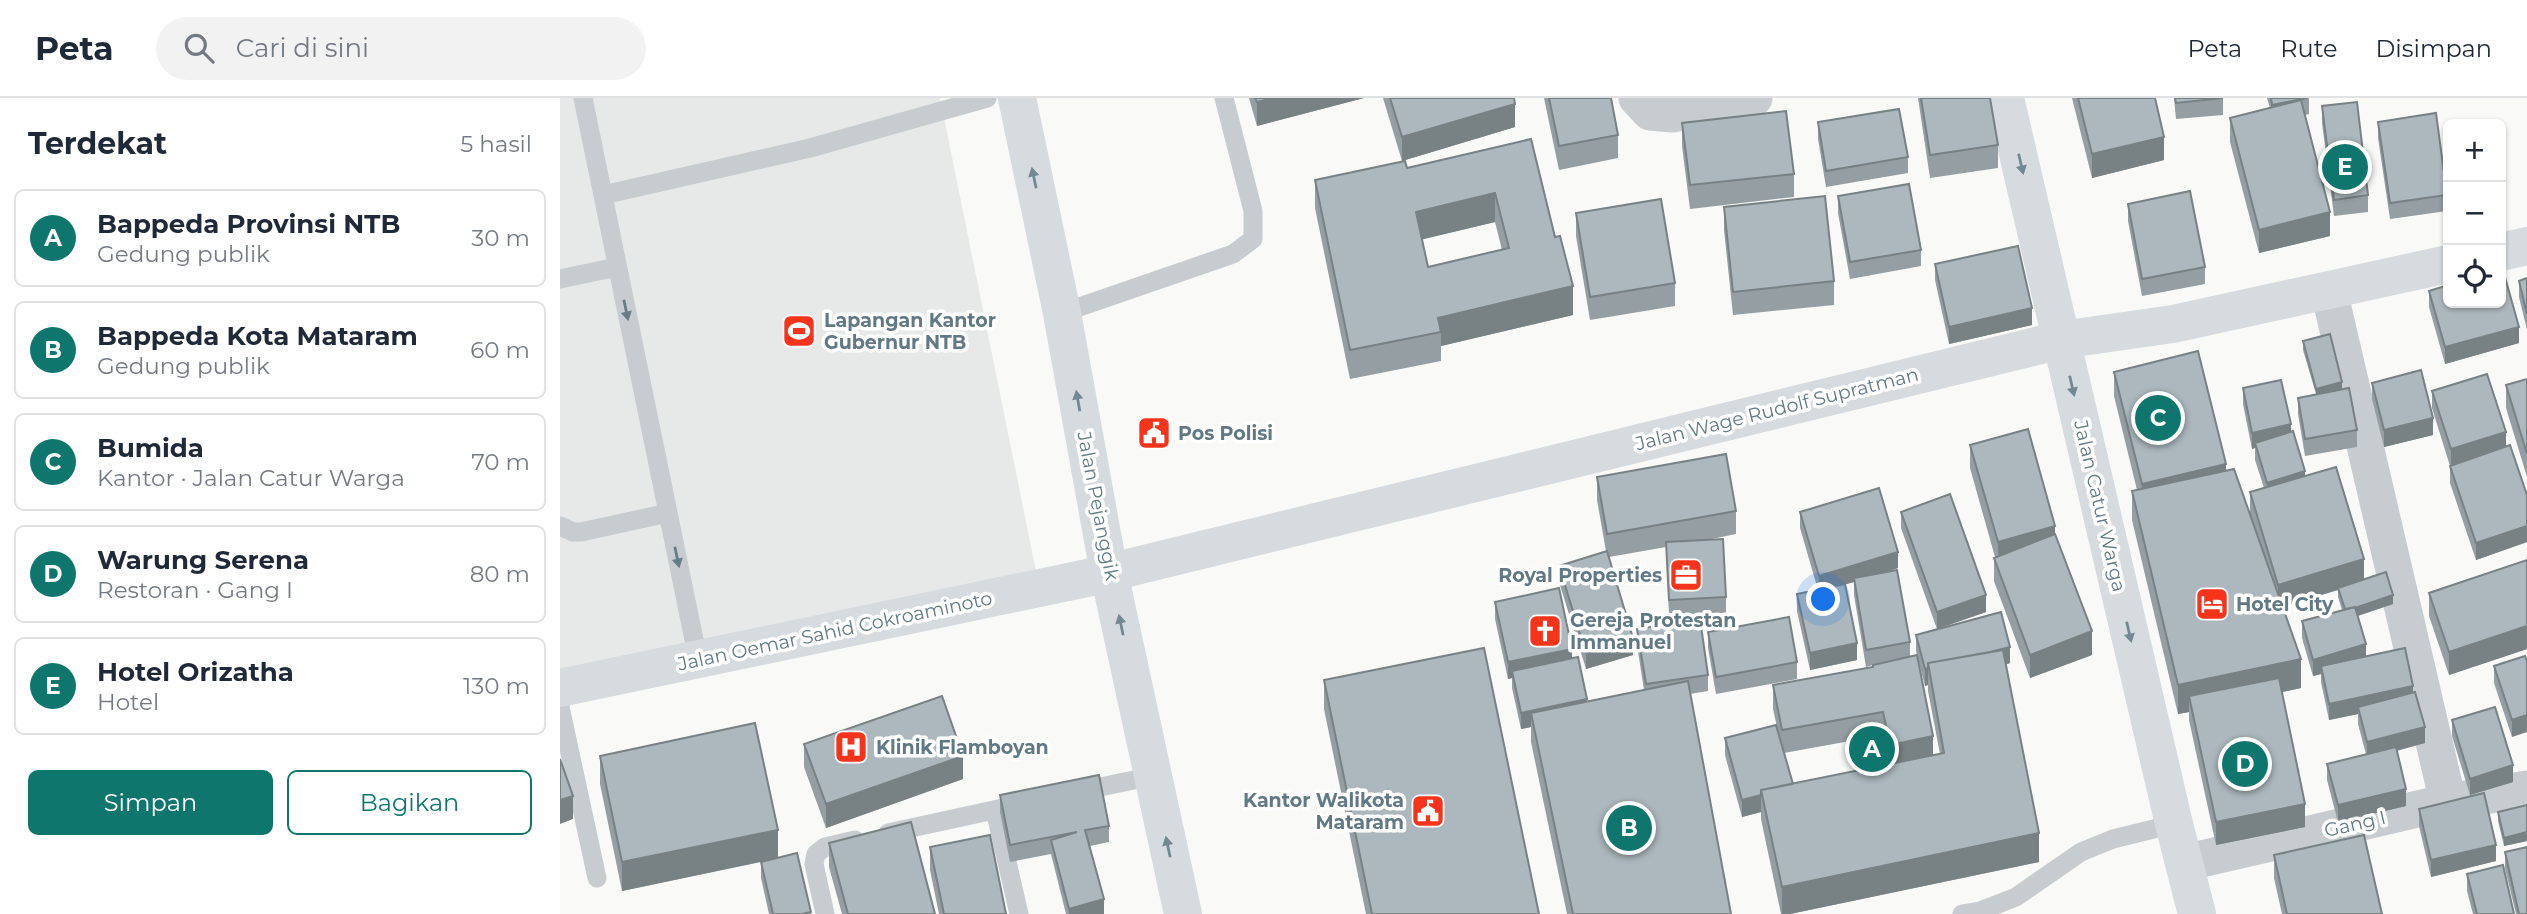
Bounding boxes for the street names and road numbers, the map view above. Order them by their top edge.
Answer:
street label: Jalan Wage Rudolf Supratman [1632,363,1921,456]
street label: Jalan Catur Warga [2069,417,2131,594]
street label: Jalan Pejanggik [1072,429,1124,583]
street label: Jalan Oemar Sahid Cokroaminoto [675,586,994,676]
street label: Gang I [2322,806,2388,842]

